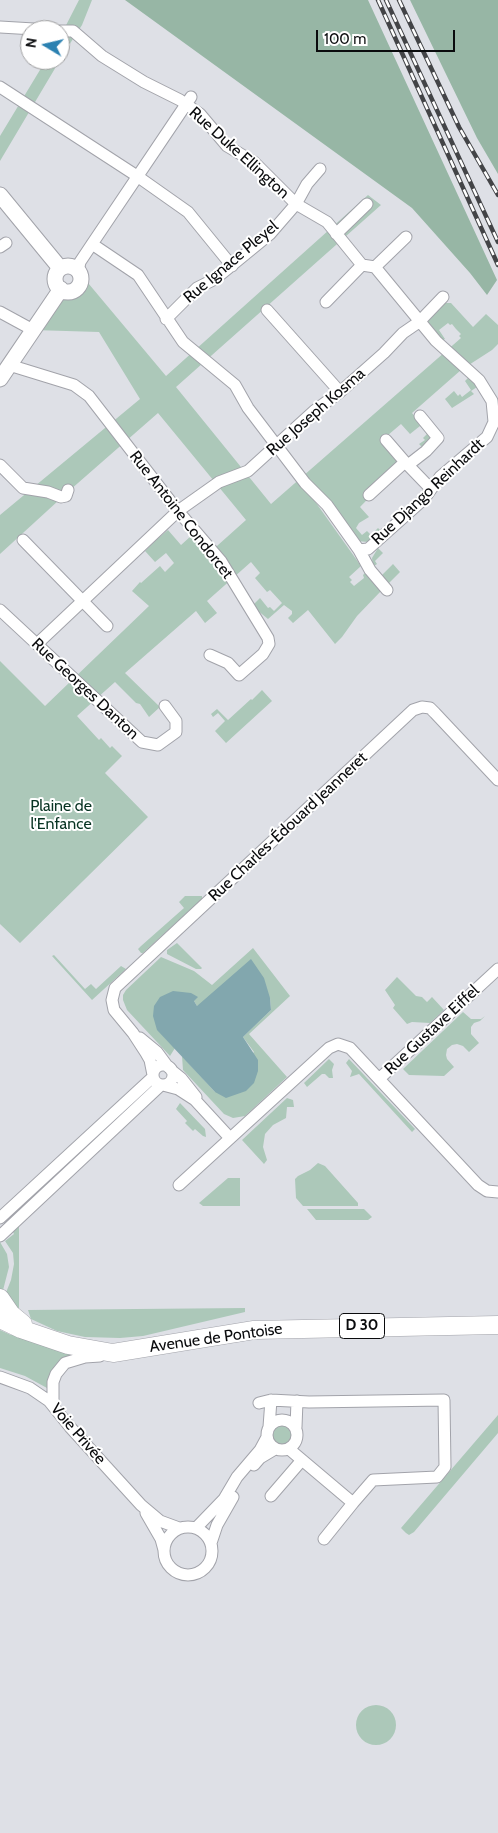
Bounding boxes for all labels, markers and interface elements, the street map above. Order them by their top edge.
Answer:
north arrow [20,20,70,70]
scale bar [318,20,457,52]
text: 100 m [324,30,366,48]
text: N [22,37,41,49]
street label: Rue Duke Ellington [185,103,293,203]
street label: Rue Ignace Pleyel [180,217,282,307]
street label: Rue Joseph Kosma [263,364,369,460]
street label: Rue Django Reinhardt [368,435,488,549]
street label: Rue Antoine Condorcet [125,447,237,583]
street label: Rue Georges Danton [27,634,143,744]
street label: Rue Charles-Édouard Jeanneret [205,748,371,906]
park label: Plaine de l'Enfance [30,796,92,834]
street label: Rue Gustave Eiffel [381,981,483,1079]
road number: D 30 [340,1314,384,1338]
street label: Avenue de Pontoise [148,1319,284,1357]
street label: Voie Privée [46,1400,110,1468]

